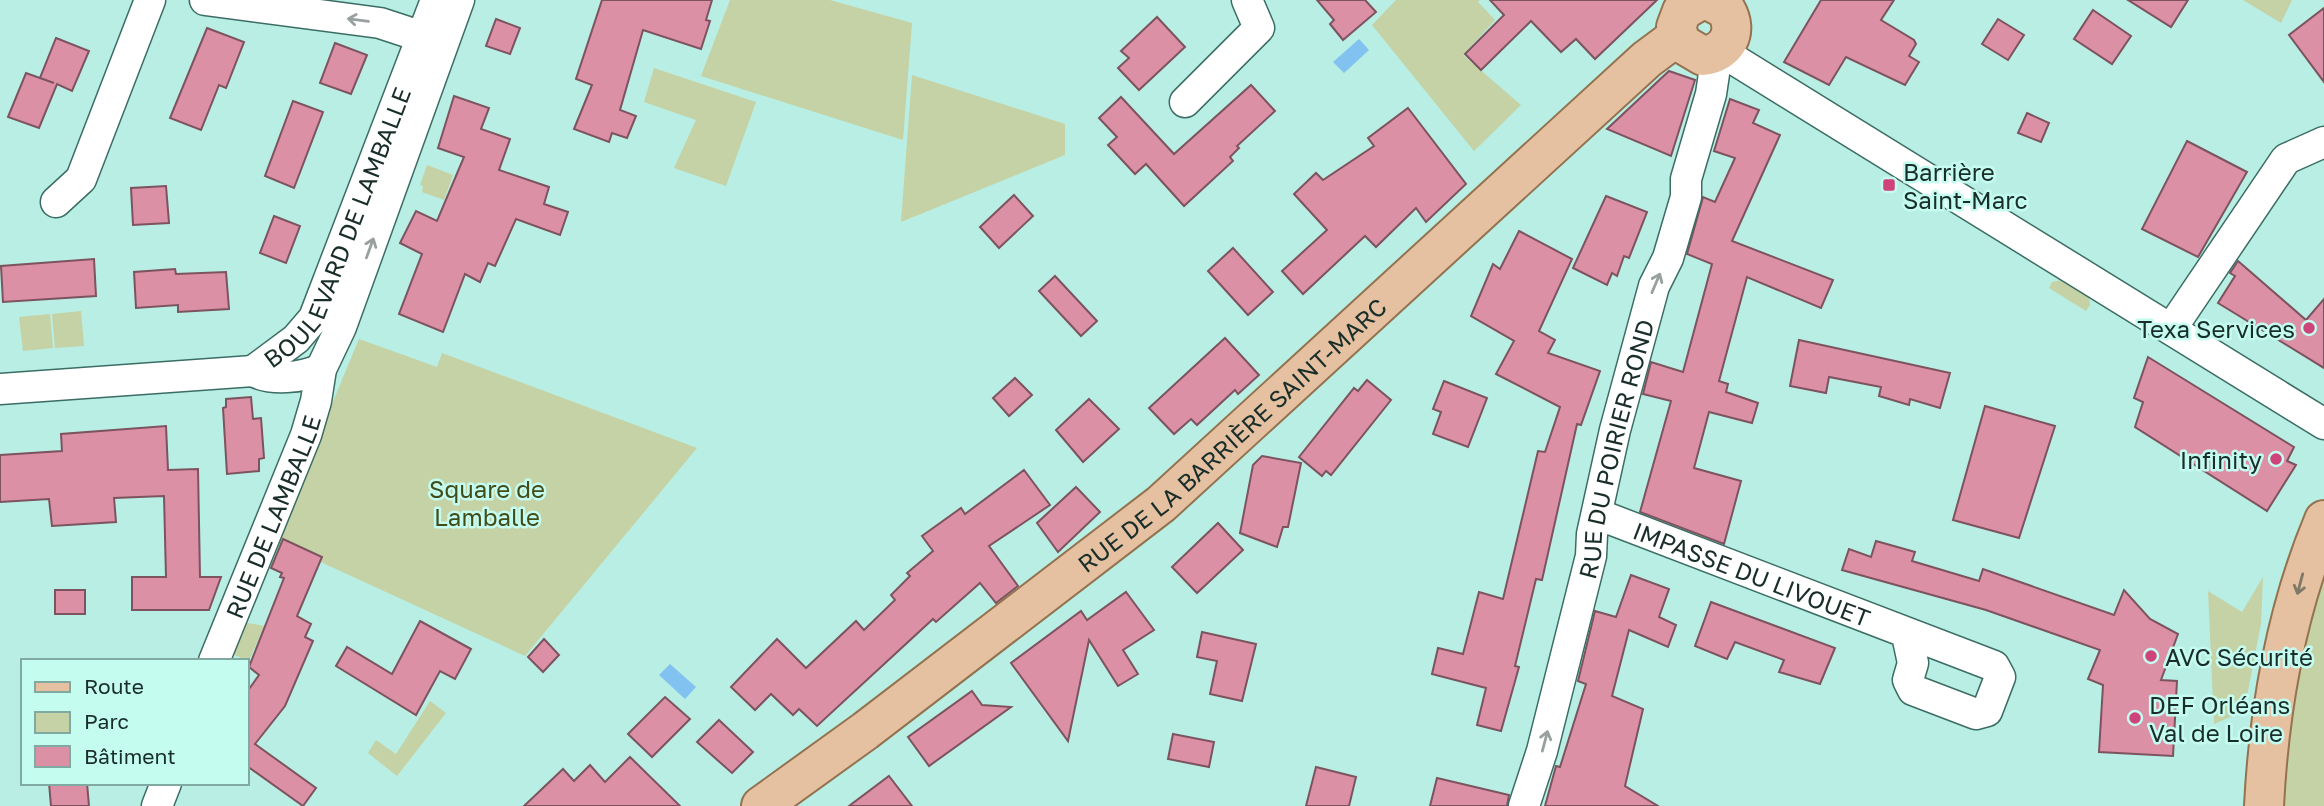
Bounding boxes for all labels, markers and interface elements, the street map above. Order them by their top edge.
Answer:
one-way arrow [347,14,369,27]
street label: BOULEVARD DE LAMBALLE [257,83,416,373]
place label: Barrière Saint-Marc [1903,157,2028,214]
marker: Barrière Saint-Marc [1881,177,1897,193]
one-way arrow [365,237,377,259]
one-way arrow [1651,273,1664,294]
street label: RUE DE LA BARRIÈRE SAINT-MARC [1071,291,1392,578]
place label: Texa Services [2137,314,2295,343]
street label: RUE DU POIRIER ROND [1571,316,1659,582]
marker: Texa Services [2301,320,2317,336]
street label: RUE DE LAMBALLE [219,411,326,622]
place label: Infinity [2180,445,2262,474]
marker: Infinity [2268,451,2284,467]
park label: Square de Lamballe [429,474,545,531]
street label: IMPASSE DU LIVOUET [1629,515,1875,632]
one-way arrow [2293,572,2306,595]
place label: AVC Sécurité [2165,642,2313,671]
marker: AVC Sécurité [2143,648,2159,664]
legend [21,659,248,785]
text: Route [84,673,144,699]
place label: DEF Orléans Val de Loire [2149,690,2290,747]
text: Parc [84,708,129,734]
marker: DEF Orléans Val de Loire [2127,710,2143,726]
one-way arrow [1539,730,1552,753]
text: Bâtiment [84,743,176,769]

